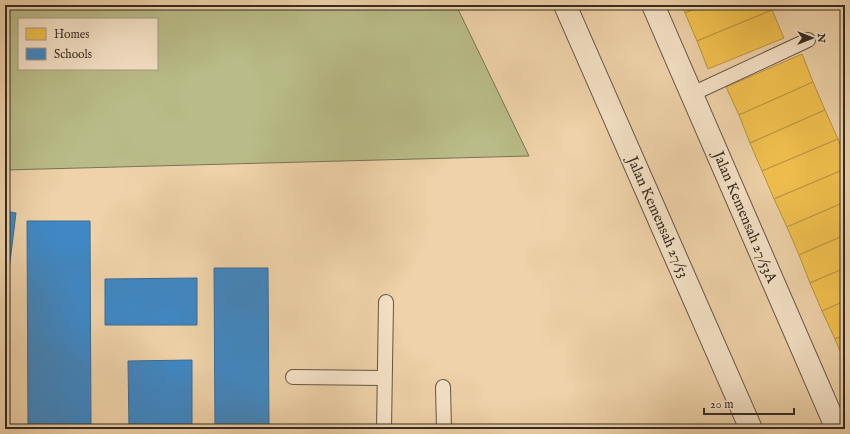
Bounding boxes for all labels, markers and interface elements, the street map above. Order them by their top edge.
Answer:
legend [18,18,158,70]
north arrow [792,18,832,58]
text: Homes [54,27,90,42]
text: N [814,32,828,43]
text: Schools [54,47,92,62]
street label: Jalan Kemensah 27/53A [708,146,782,287]
street label: Jalan Kemensah 27/53 [622,151,693,281]
scale bar [704,390,794,416]
text: 20 m [710,397,733,412]

